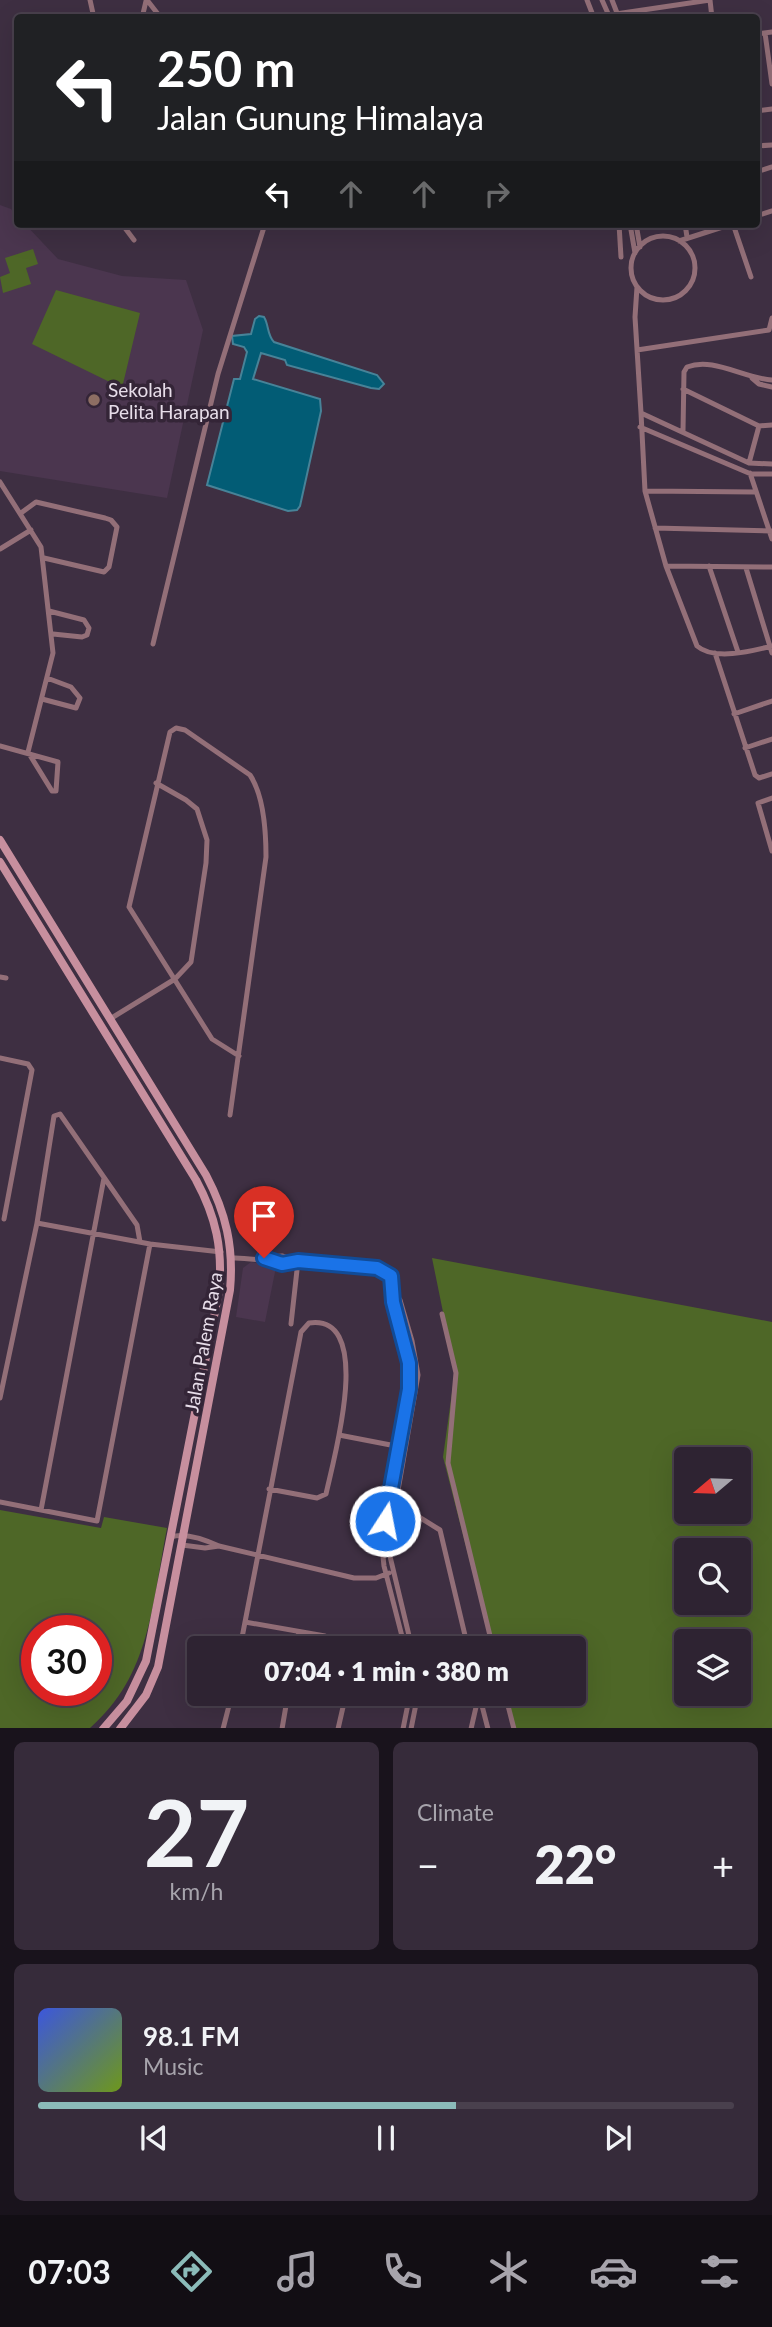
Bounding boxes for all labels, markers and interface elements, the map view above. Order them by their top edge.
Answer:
text: 250 m [157,39,295,97]
icon: left [42,42,133,133]
text: Jalan Gunung Himalaya [157,98,484,137]
icon: left [259,175,297,213]
icon: ahead [332,175,370,213]
icon: ahead [405,175,443,213]
icon: right [478,175,516,213]
place label: Sekolah Pelita Harapan [108,378,230,423]
marker: Sekolah Pelita Harapan [86,392,102,408]
pin [234,1186,294,1258]
icon: arrive [245,1197,283,1235]
street label: Jalan Palem Raya [179,1270,227,1414]
north arrow [674,1447,751,1524]
map controls [674,1447,751,1706]
position arrow [348,1484,422,1558]
button: search [674,1538,751,1615]
speed limit sign: 30 [21,1615,112,1706]
button: layers [674,1629,751,1706]
text: 07:04 · 1 min · 380 m [264,1655,509,1687]
text: 27 [144,1777,249,1886]
text: Climate [417,1798,494,1826]
text: 22° [535,1833,616,1895]
text: − [417,1842,439,1888]
text: + [712,1842,734,1888]
text: km/h [170,1877,223,1905]
text: 98.1 FM [143,2020,240,2052]
text: Music [143,2052,203,2080]
icon: previous [135,2119,173,2157]
icon: pause [367,2119,405,2157]
icon: next [599,2119,637,2157]
icon: directions [167,2247,216,2296]
icon: music [273,2247,322,2296]
icon: phone [378,2247,427,2296]
icon: climate [484,2247,533,2296]
icon: car [589,2247,638,2296]
icon: filters [695,2247,744,2296]
text: 07:03 [28,2252,111,2291]

